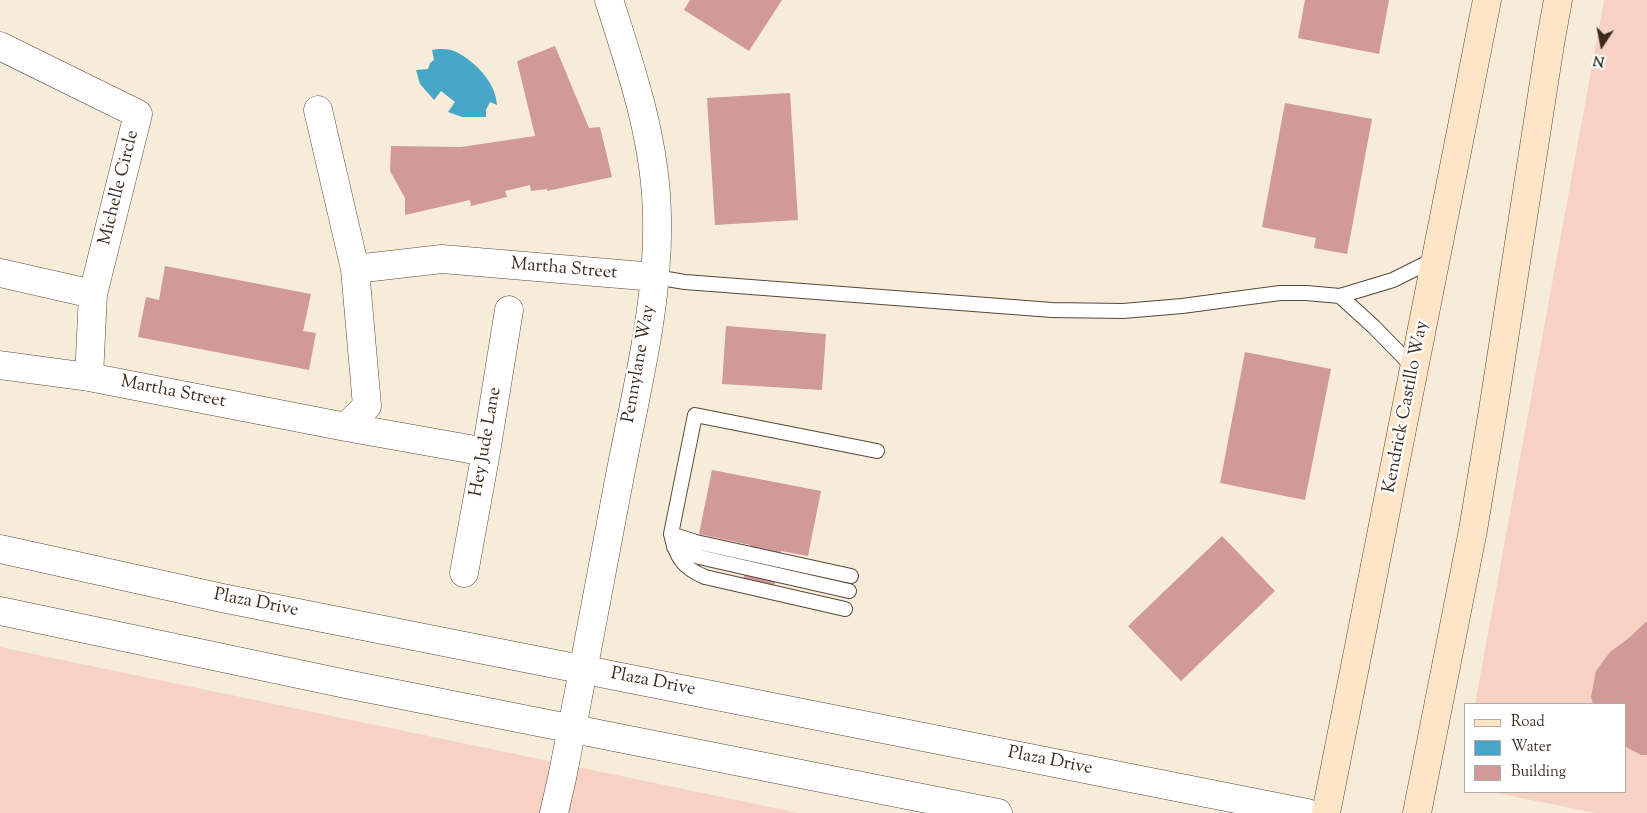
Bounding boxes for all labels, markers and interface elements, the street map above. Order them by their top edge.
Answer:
north arrow [1577,20,1627,70]
text: N [1592,49,1607,71]
street label: Michelle Circle [95,128,145,248]
street label: Martha Street [510,255,618,285]
street label: Pennylane Way [619,303,661,425]
street label: Kendrick Castillo Way [1380,319,1434,495]
street label: Martha Street [119,372,227,414]
street label: Hey Jude Lane [467,385,507,499]
street label: Plaza Drive [212,585,300,623]
street label: Plaza Drive [609,664,697,702]
legend [1464,703,1627,793]
text: Road [1511,712,1545,733]
text: Water [1511,737,1551,758]
street label: Plaza Drive [1006,743,1094,781]
text: Building [1511,762,1566,783]

